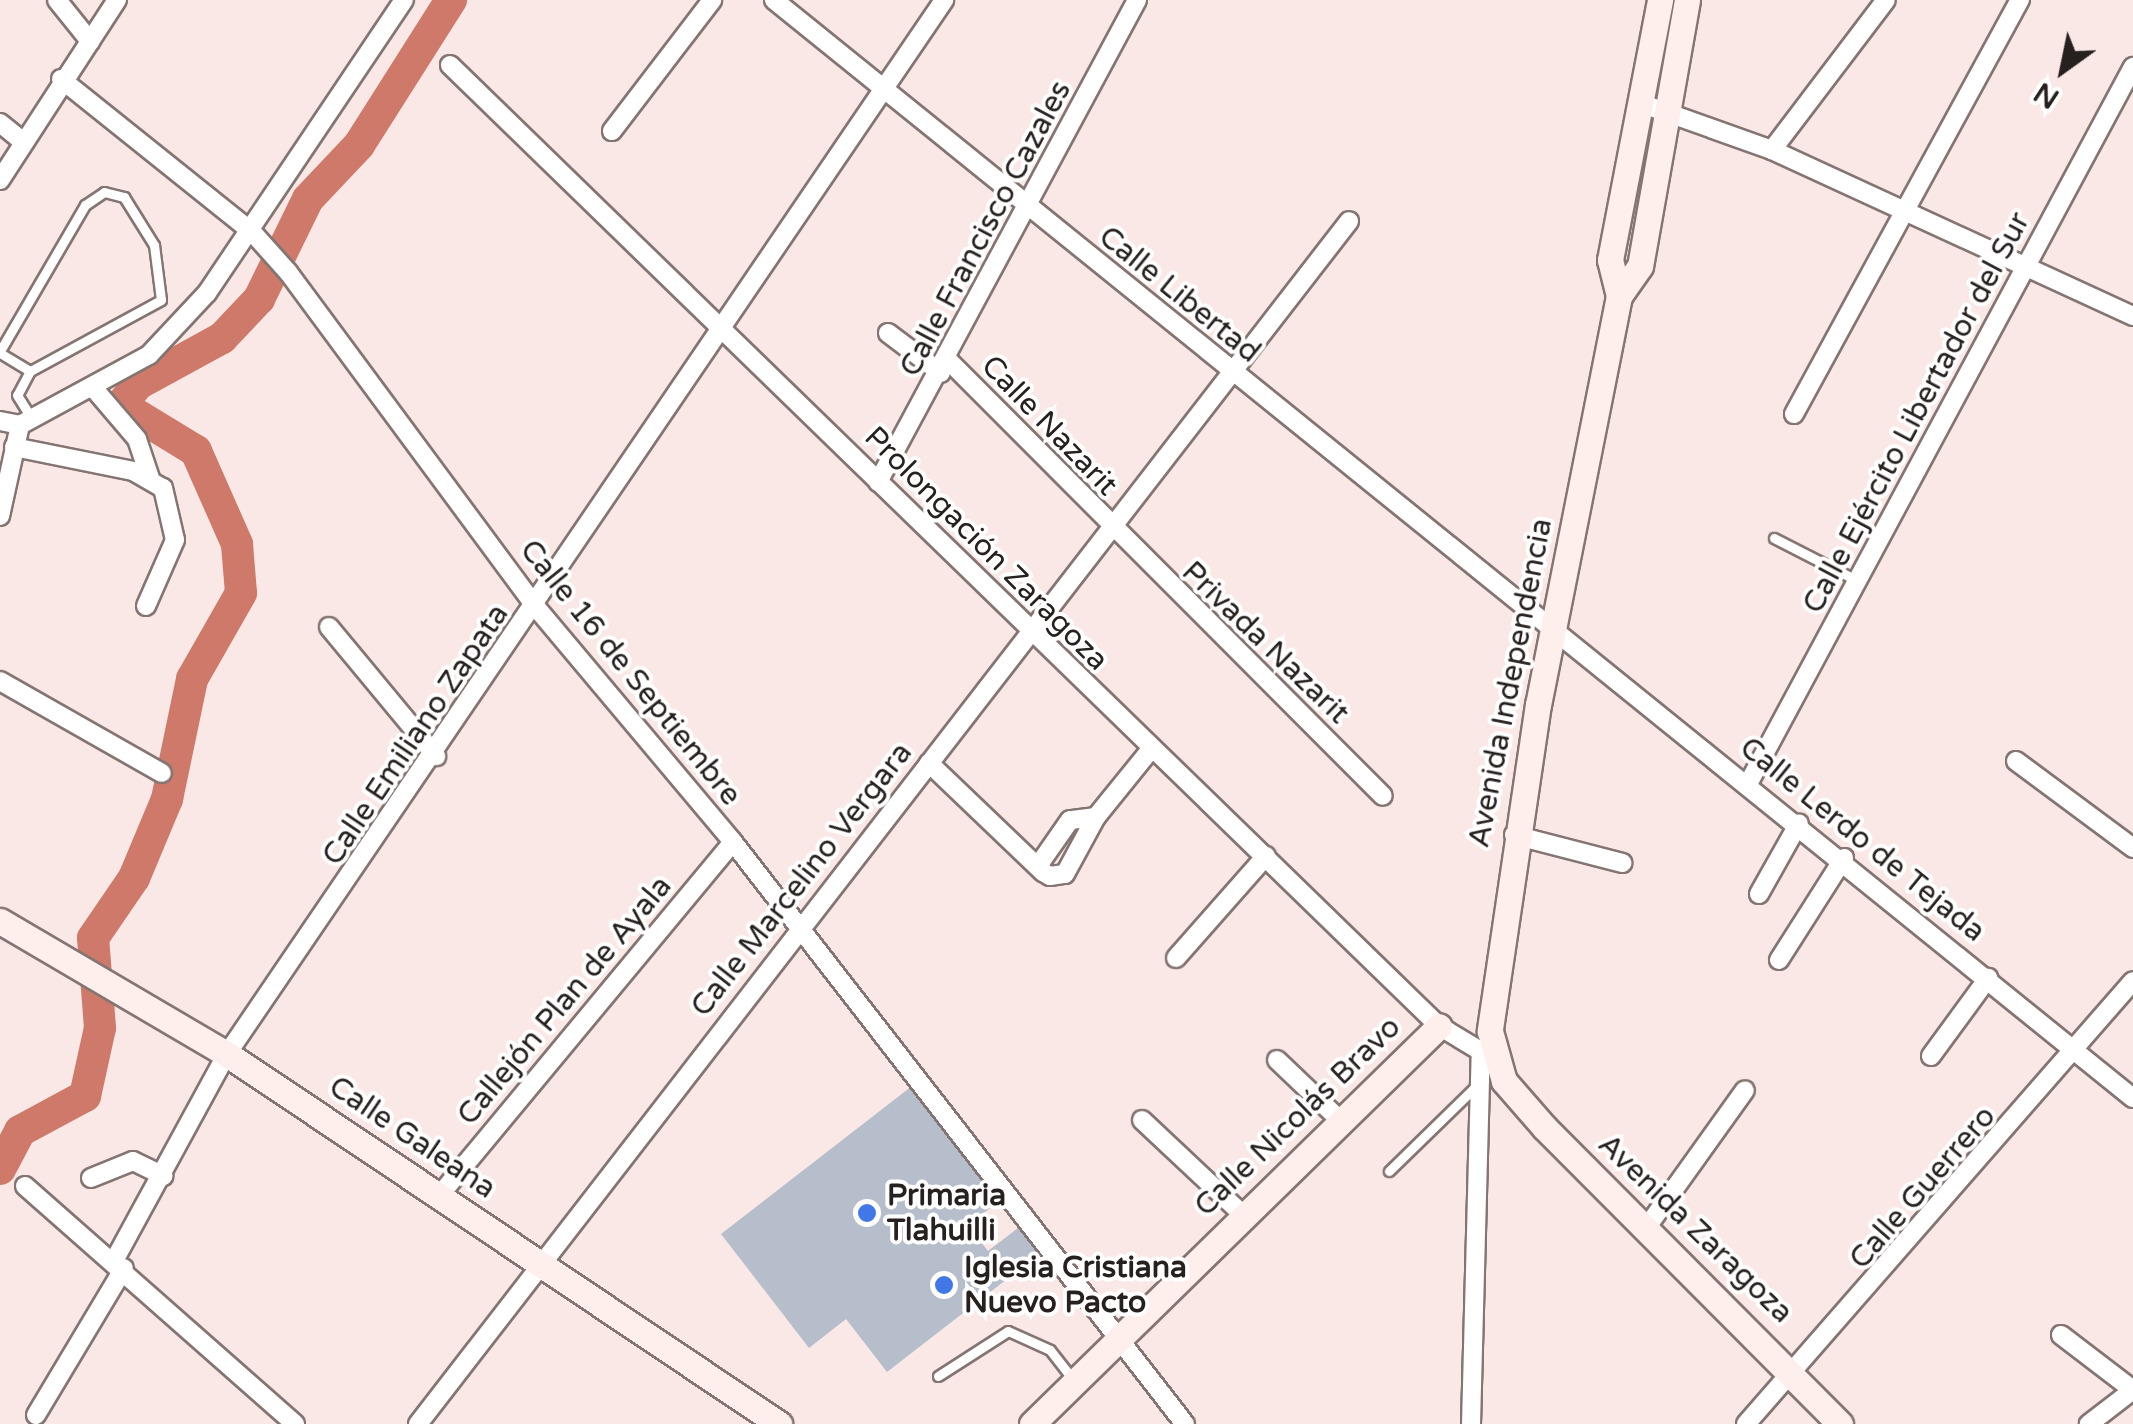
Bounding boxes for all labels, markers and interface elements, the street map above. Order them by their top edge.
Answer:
north arrow [2013,20,2113,120]
street label: Calle Francisco Cazales [893,75,1079,383]
text: N [2028,75,2065,116]
street label: Calle Ejército Libertador del Sur [1796,206,2038,620]
street label: Calle Libertad [1091,219,1267,371]
street label: Calle Nazarit [973,349,1125,503]
street label: Prolongación Zaragoza [857,420,1115,678]
street label: Avenida Independencia [1461,515,1561,851]
street label: Calle 16 de Septiembre [512,533,748,813]
street label: Privada Nazarit [1174,554,1356,732]
street label: Calle Emiliano Zapata [315,598,517,872]
street label: Calle Lerdo de Tejada [1732,730,1992,950]
street label: Calle Marcelino Vergara [684,736,920,1024]
street label: Callejón Plan de Ayala [450,869,680,1133]
street label: Calle Nicolás Bravo [1188,1010,1408,1224]
street label: Calle Galeana [322,1069,502,1207]
street label: Calle Guerrero [1842,1099,2004,1277]
street label: Avenida Zaragoza [1590,1127,1800,1331]
place label: Primaria Tlahuilli [887,1178,1006,1248]
marker: Primaria Tlahuilli [856,1202,878,1224]
place label: Iglesia Cristiana Nuevo Pacto [964,1250,1187,1320]
marker: Iglesia Cristiana Nuevo Pacto [933,1274,955,1296]

